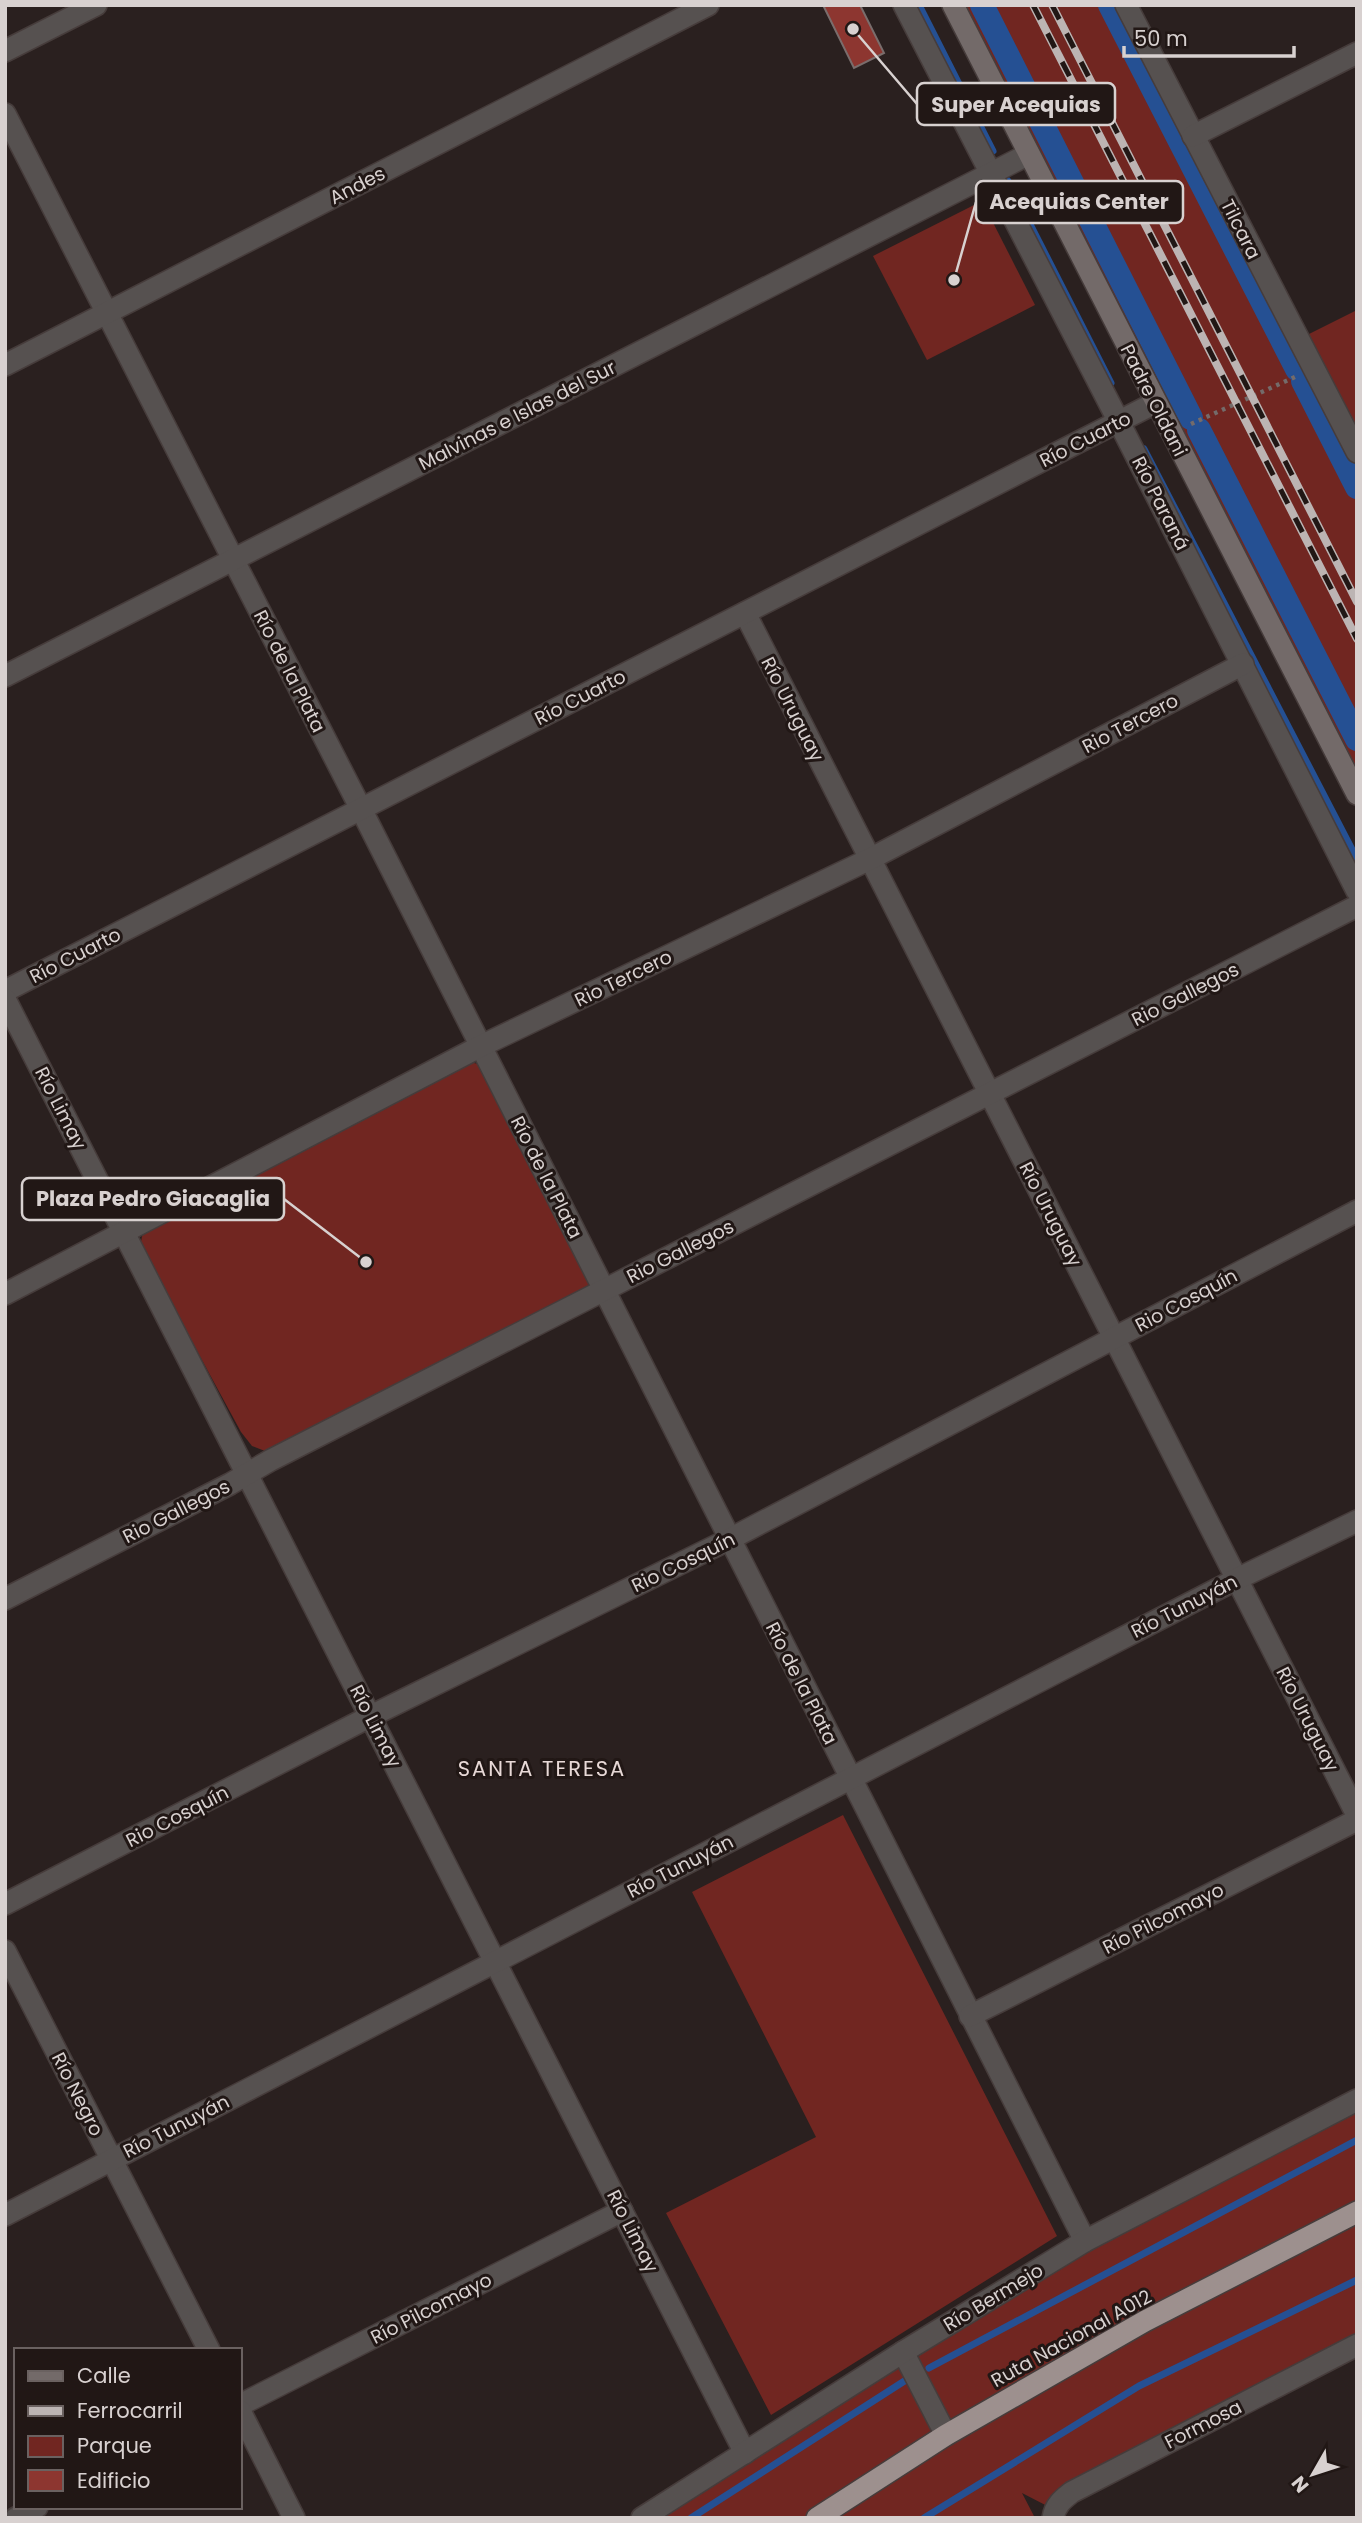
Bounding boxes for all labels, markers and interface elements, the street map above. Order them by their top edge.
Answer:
scale bar [1124,14,1294,58]
text: 50 m [1134,24,1188,53]
callout: Super Acequias [917,83,1115,125]
text: Super Acequias [931,90,1101,119]
street label: Andes [325,160,390,211]
callout: Acequias Center [976,181,1183,223]
text: Acequias Center [989,187,1169,216]
street label: Tilcara [1214,195,1267,264]
street label: Padre Oldani [1114,339,1193,461]
street label: Malvinas e Islas del Sur [414,354,620,477]
street label: Río Cuarto [1035,405,1136,474]
street label: Río Paraná [1125,452,1196,555]
street label: Río de la Plata [247,605,332,737]
street label: Río Uruguay [755,652,831,766]
street label: Río Cuarto [530,663,631,732]
street label: Rio Tercero [1077,687,1183,760]
street label: Río Cuarto [25,921,126,990]
street label: Rio Tercero [570,943,676,1014]
street label: Rio Gallegos [1127,956,1244,1033]
street label: Río Limay [28,1062,93,1154]
street label: Río de la Plata [504,1111,589,1243]
street label: Río Uruguay [1013,1157,1089,1271]
callout: Plaza Pedro Giacaglia [22,1178,284,1220]
text: Plaza Pedro Giacaglia [36,1184,270,1213]
street label: Rio Gallegos [622,1213,739,1290]
street label: Rio Cosquín [1130,1262,1242,1339]
street label: Rio Gallegos [118,1473,235,1550]
street label: Rio Cosquín [627,1526,739,1599]
street label: Río Tunuyán [1126,1568,1242,1645]
street label: Río de la Plata [759,1617,844,1749]
street label: Río Uruguay [1270,1662,1346,1776]
street label: Río Limay [343,1680,408,1772]
district label: SANTA TERESA [458,1754,626,1783]
street label: Rio Cosquín [121,1779,233,1854]
street label: Río Tunuyán [622,1828,738,1905]
street label: Río Pilcomayo [1098,1876,1229,1961]
street label: Río Negro [45,2048,110,2141]
street label: Río Tunuyán [118,2088,234,2165]
street label: Río Limay [600,2185,665,2277]
street label: Río Bermejo [938,2257,1048,2338]
street label: Río Pilcomayo [366,2266,497,2351]
street label: Ruta Nacional A012 [986,2283,1156,2394]
legend [14,2348,242,2509]
text: Calle [77,2361,131,2390]
street label: Formosa [1160,2394,1246,2455]
text: Ferrocarril [77,2396,183,2425]
text: Parque [77,2431,152,2460]
north arrow [1278,2439,1348,2509]
text: Edificio [77,2466,151,2495]
text: N [1285,2470,1315,2498]

